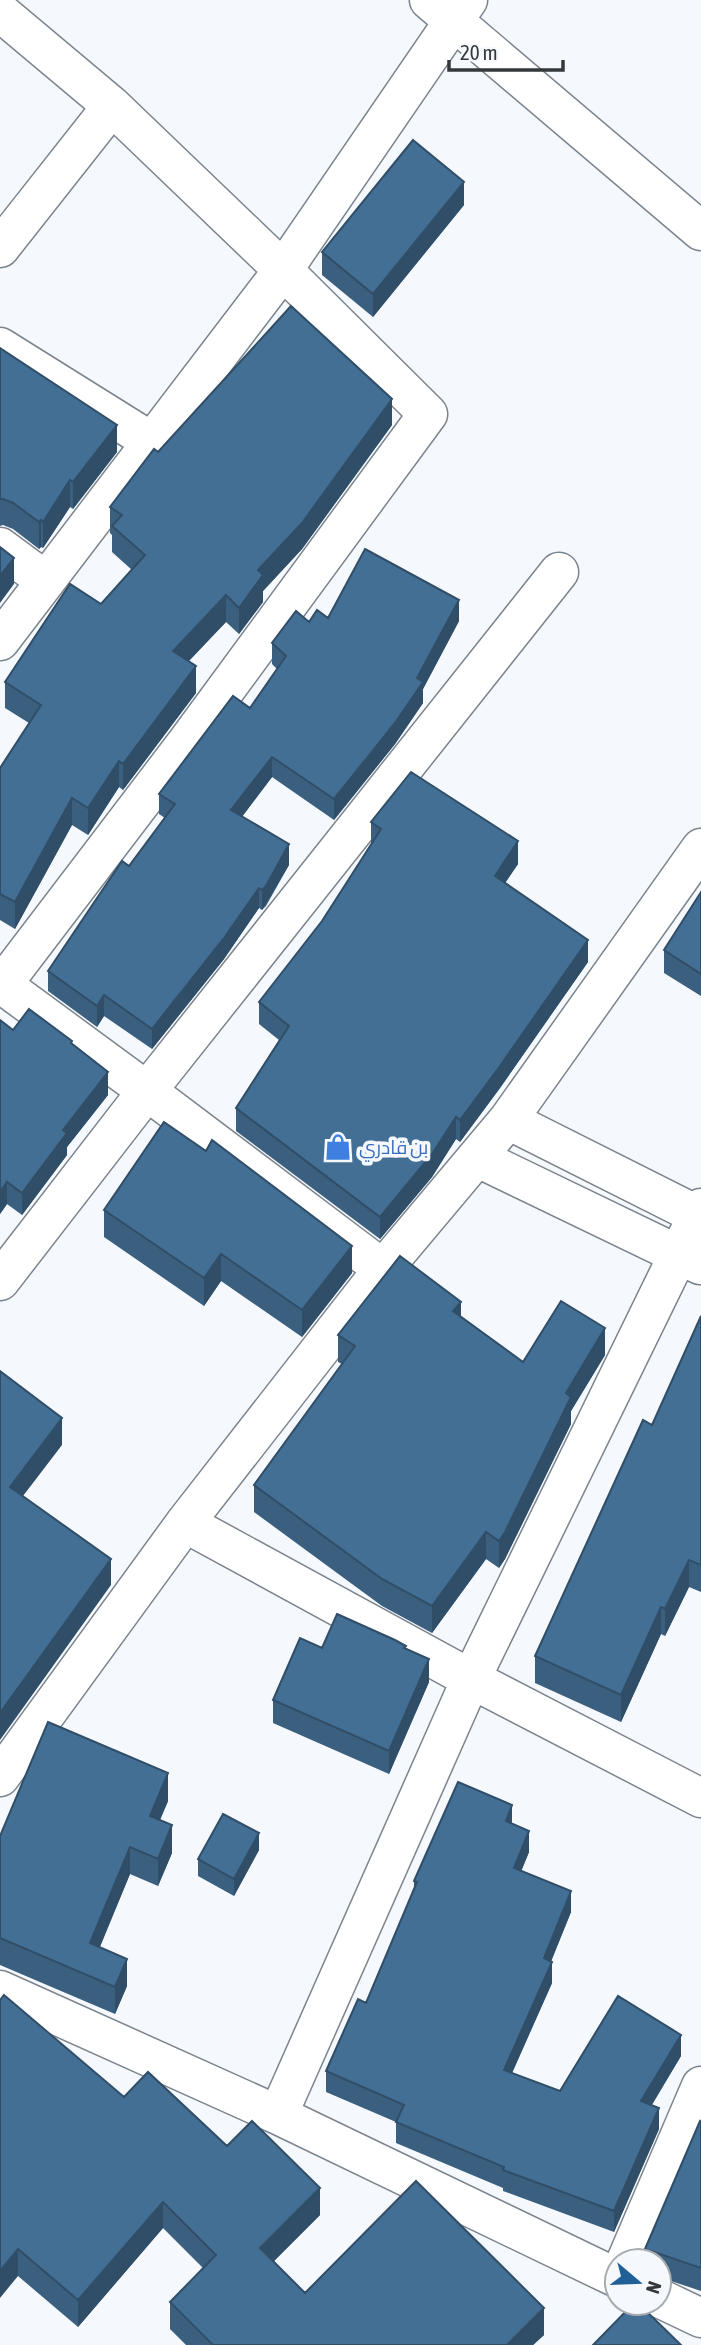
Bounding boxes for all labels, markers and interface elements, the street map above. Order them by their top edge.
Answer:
scale bar [449,28,563,72]
text: 20 m [460,40,498,64]
shop icon: بن قادري [323,1132,353,1162]
place label: بن قادري [359,1136,428,1162]
north arrow [603,2247,673,2317]
text: N [642,2279,666,2296]

